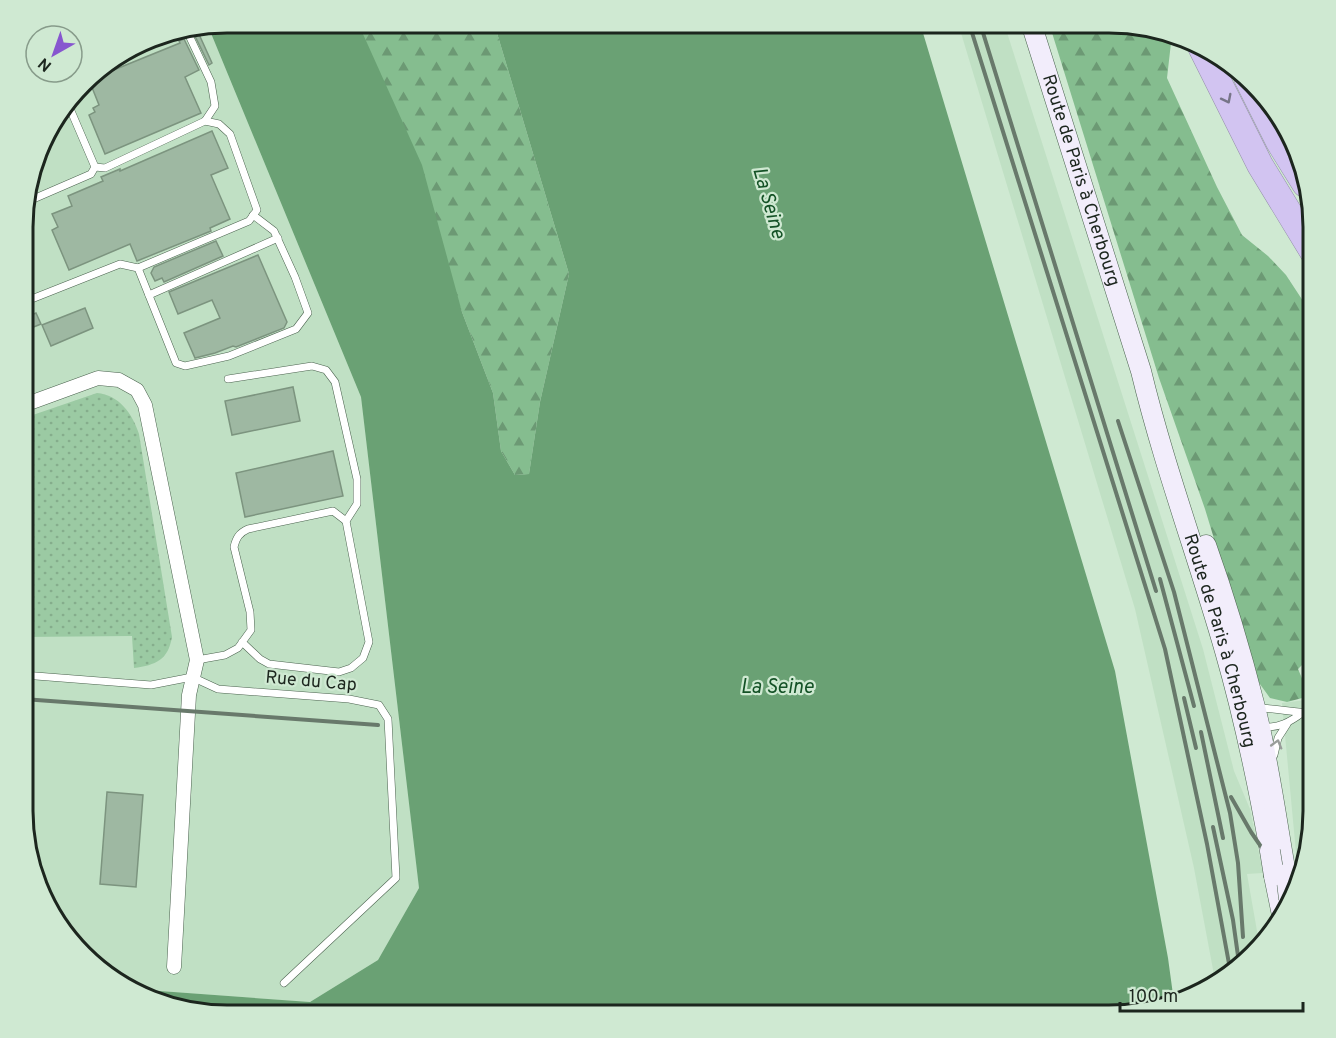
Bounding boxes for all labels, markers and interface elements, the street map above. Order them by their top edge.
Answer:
north arrow [24,24,84,84]
text: N [35,53,56,75]
street label: Route de Paris à Cherbourg [1036,71,1125,289]
one-way arrow [1219,93,1231,104]
water label: La Seine [745,164,791,242]
street label: Route de Paris à Cherbourg [1178,531,1261,750]
street label: Rue du Cap [264,667,358,697]
water label: La Seine [740,675,814,701]
one-way arrow [1270,739,1282,750]
scale bar [1120,975,1303,1013]
text: 100 m [1129,986,1178,1009]

